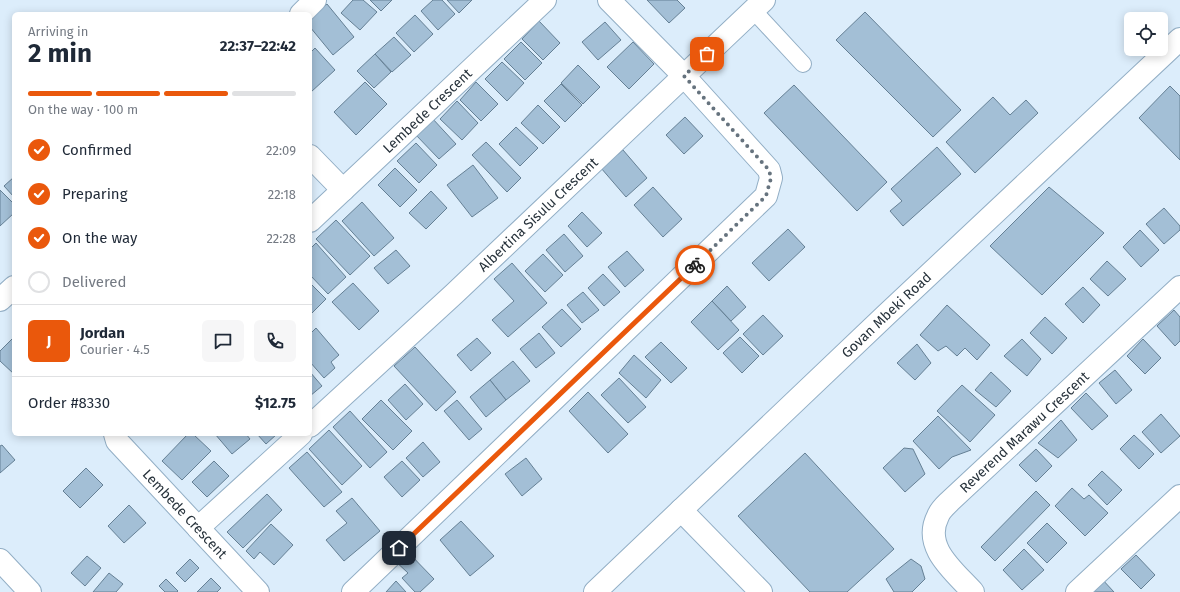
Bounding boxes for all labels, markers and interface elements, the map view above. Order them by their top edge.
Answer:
map controls [1124,12,1168,56]
button: locate [1124,12,1168,56]
text: Arriving in [28,24,88,39]
text: 22:37–22:42 [220,37,296,55]
pin [690,37,724,71]
text: 2 min [28,38,92,69]
icon: bag [696,43,718,65]
street label: Lembede Crescent [379,64,476,157]
text: On the way · 100 m [28,102,138,117]
icon: check [28,139,50,161]
text: Confirmed [62,141,132,159]
text: 22:09 [266,143,296,158]
street label: Albertina Sisulu Crescent [475,153,602,275]
icon: check [28,183,50,205]
text: Preparing [62,185,127,203]
text: 22:18 [268,187,296,202]
icon: check [28,227,50,249]
text: On the way [62,229,137,247]
text: 22:28 [266,231,296,246]
courier [675,245,715,285]
icon: bike [684,254,706,276]
street label: Govan Mbeki Road [838,269,935,361]
text: Delivered [62,273,126,291]
button: chat [202,320,244,362]
button: phone [254,320,296,362]
text: Jordan [80,324,125,342]
text: J [47,332,51,350]
text: Courier · 4.5 [80,342,150,357]
street label: Reverend Marawu Crescent [956,367,1093,496]
text: Order #8330 [28,394,110,412]
text: $12.75 [255,394,296,412]
street label: Lembede Crescent [139,466,232,563]
pin [382,531,416,565]
icon: home [388,537,410,559]

